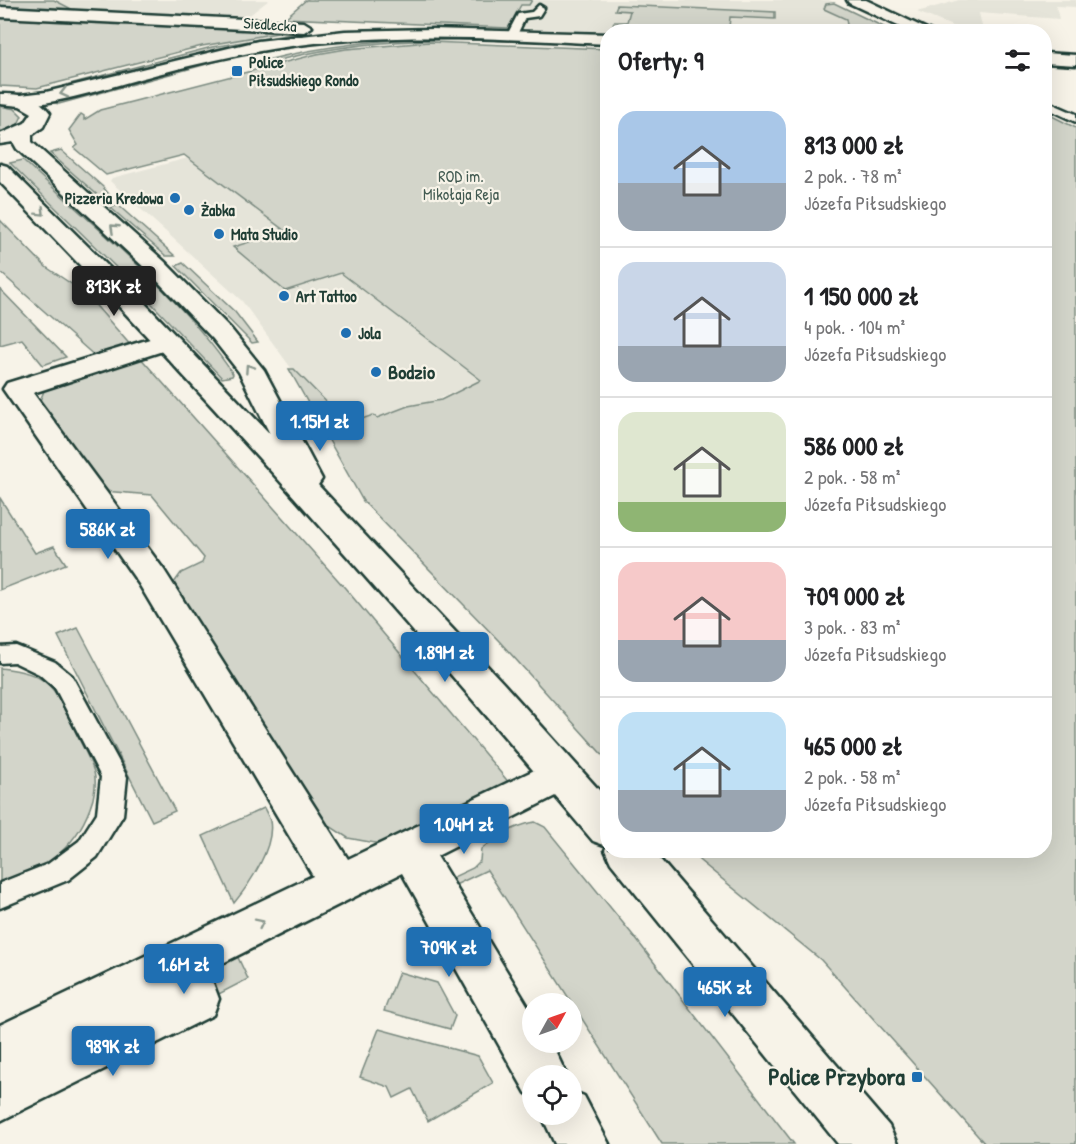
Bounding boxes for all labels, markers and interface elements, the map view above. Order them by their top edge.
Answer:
street label: Siedlecka [243,11,297,37]
text: Oferty: 9 [618,43,704,78]
icon: filters [1001,44,1034,77]
place label: Police Piłsudskiego Rondo [249,51,359,92]
marker: Police Piłsudskiego Rondo [230,64,244,78]
one-way arrow [59,85,69,98]
text: 813 000 zł [804,127,904,162]
icon: home [666,135,738,207]
text: 2 pok. · 78 m² [804,162,902,189]
park label: ROD im. Mikołaja Reja [423,165,499,205]
place label: Pizzeria Kredowa [65,187,164,209]
text: Józefa Piłsudskiego [804,189,946,216]
marker: Pizzeria Kredowa [168,191,182,205]
place label: Żabka [201,199,236,221]
marker: Żabka [182,203,196,217]
one-way arrow [34,204,45,215]
place label: Mata Studio [231,223,298,245]
one-way arrow [110,224,121,235]
marker: Mata Studio [212,227,226,241]
pin: 813K zł [59,266,169,317]
text: 813K zł [86,272,142,299]
text: 1 150 000 zł [804,278,919,313]
place label: Art Tattoo [296,285,357,307]
icon: home [666,286,738,358]
marker: Art Tattoo [277,289,291,303]
text: 4 pok. · 104 m² [804,313,905,340]
place label: Jola [358,322,382,344]
marker: Jola [339,326,353,340]
text: Józefa Piłsudskiego [804,340,946,367]
place label: Bodzio [388,358,435,385]
one-way arrow [244,364,256,374]
marker: Bodzio [369,365,383,379]
pin: 1.15M zł [258,401,382,452]
text: 1.15M zł [290,407,350,434]
text: 586 000 zł [804,428,905,463]
icon: home [666,436,738,508]
text: 2 pok. · 58 m² [804,463,900,490]
text: Józefa Piłsudskiego [804,490,946,517]
pin: 586K zł [53,509,163,560]
text: 586K zł [80,515,136,542]
text: 709 000 zł [804,578,906,613]
icon: home [666,586,738,658]
text: 3 pok. · 83 m² [804,613,900,640]
pin: 1.89M zł [383,632,507,683]
text: 1.89M zł [415,638,475,665]
text: Józefa Piłsudskiego [804,640,946,667]
text: 465 000 zł [804,728,903,763]
icon: home [666,736,738,808]
text: 2 pok. · 58 m² [804,763,900,790]
text: Józefa Piłsudskiego [804,790,946,817]
pin: 1.04M zł [402,804,526,855]
text: 1.04M zł [434,810,494,837]
one-way arrow [254,918,265,930]
pin: 709K zł [394,927,504,978]
text: 709K zł [420,933,478,960]
pin: 1.6M zł [129,944,239,995]
text: 1.6M zł [158,950,210,977]
pin: 465K zł [670,967,780,1018]
text: 465K zł [697,973,753,1000]
north arrow [522,993,582,1053]
map controls [522,993,582,1125]
pin: 989K zł [58,1026,168,1077]
text: 989K zł [86,1032,140,1059]
place label: Police Przybora [768,1060,906,1093]
button: locate [522,1065,582,1125]
marker: Police Przybora [910,1070,924,1084]

